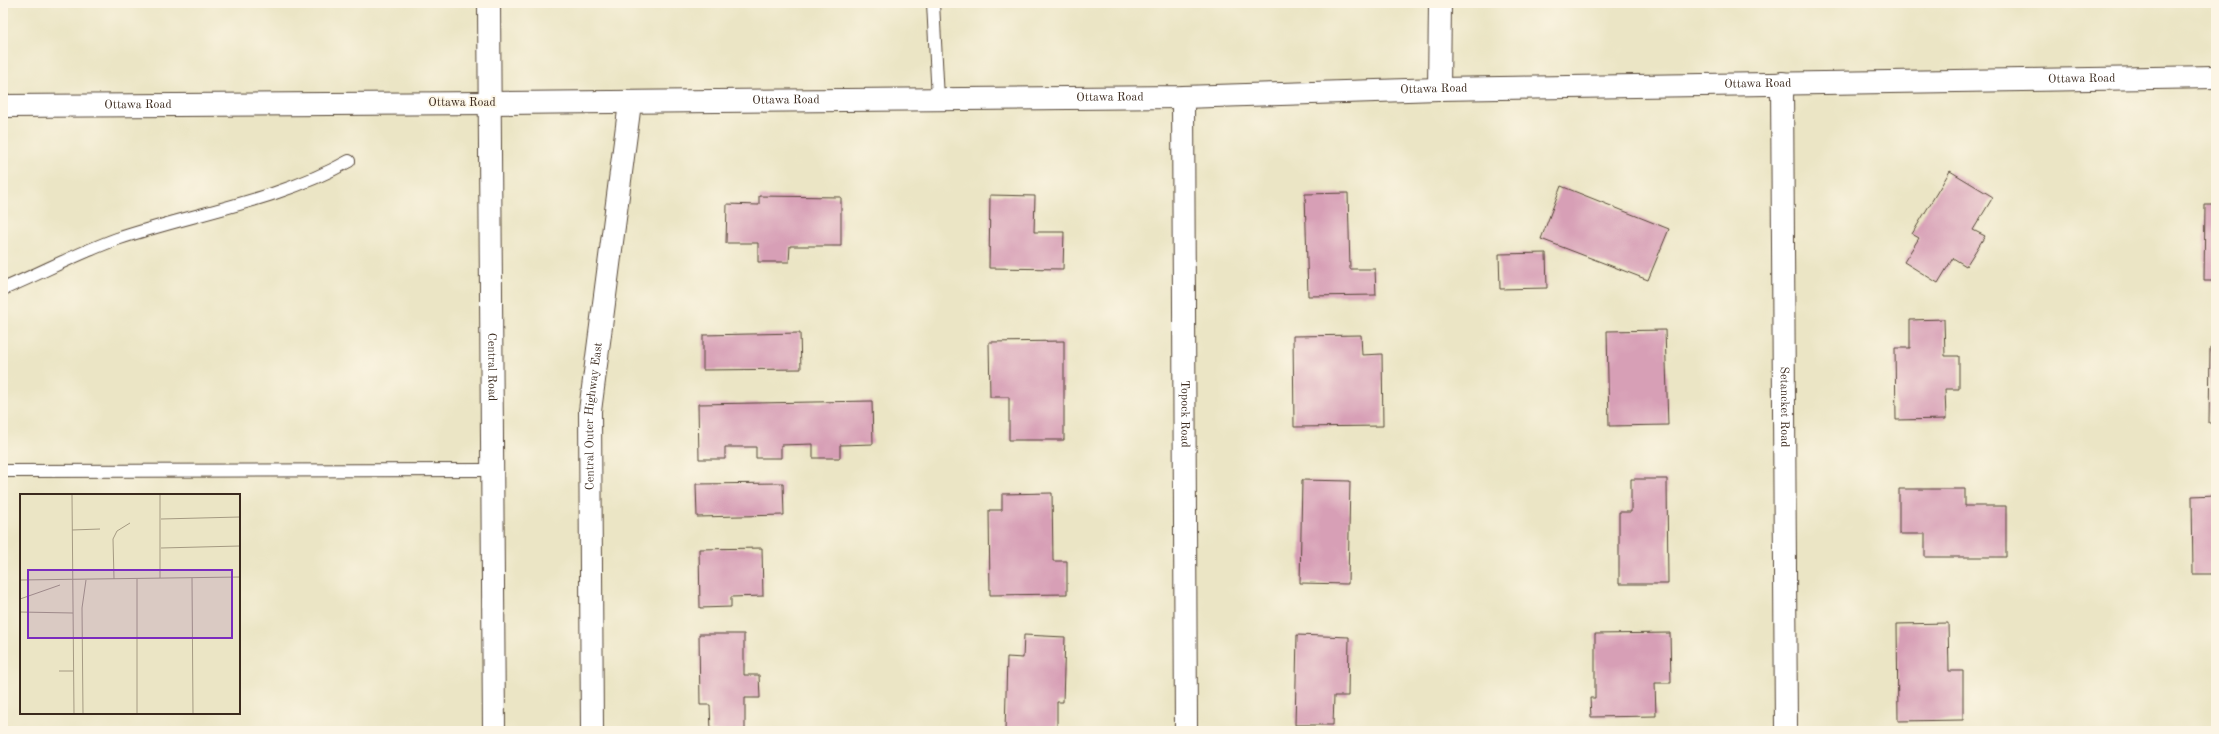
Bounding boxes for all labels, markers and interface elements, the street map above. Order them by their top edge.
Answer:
street label: Ottawa Road [2048,73,2116,86]
street label: Ottawa Road [1724,78,1792,91]
street label: Ottawa Road [1400,83,1468,96]
street label: Ottawa Road [1076,91,1144,104]
street label: Ottawa Road [752,94,820,107]
street label: Ottawa Road [428,97,496,109]
street label: Ottawa Road [104,99,172,111]
street label: Central Road [485,333,498,401]
street label: Central Outer Highway East [583,342,605,490]
street label: Setancket Road [1778,366,1790,448]
street label: Topock Road [1178,380,1191,448]
inset map [20,494,240,714]

